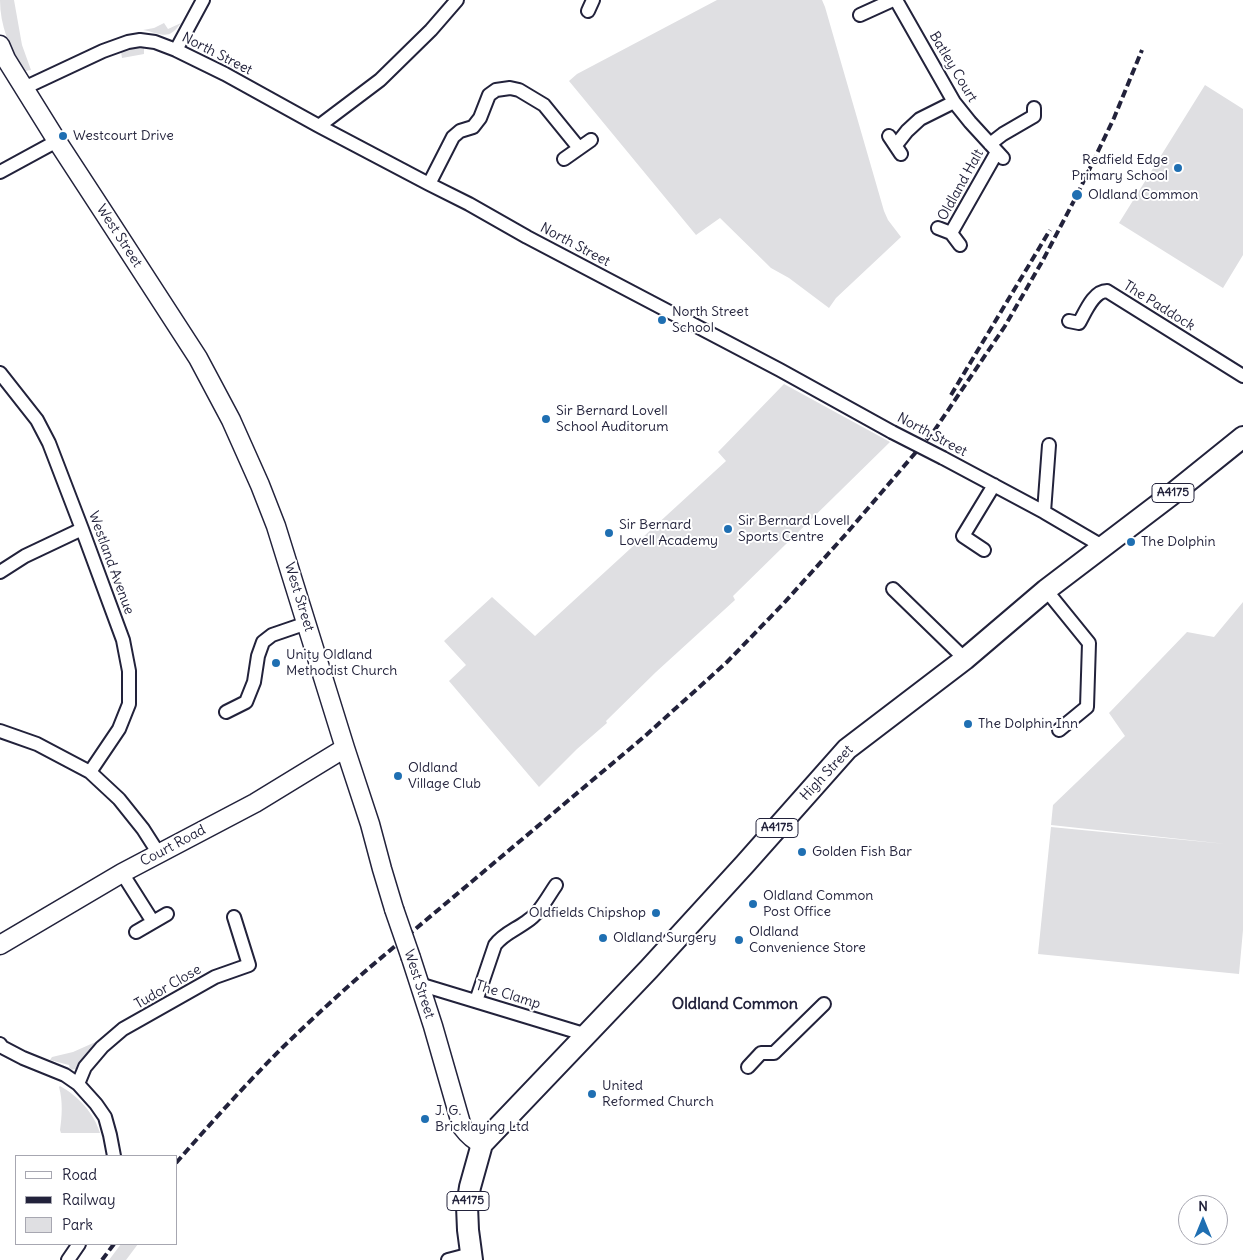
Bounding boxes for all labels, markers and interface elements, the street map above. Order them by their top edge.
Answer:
street label: North Street [179,29,255,79]
street label: Batley Court [925,29,981,105]
place label: Westcourt Drive [73,128,174,144]
marker: Westcourt Drive [57,130,69,142]
street label: Oldland Halt [935,146,987,224]
place label: Redfield Edge Primary School [1072,152,1168,184]
marker: Redfield Edge Primary School [1172,162,1184,174]
place label: Oldland Common [1088,187,1198,203]
marker: Oldland Common [1070,188,1084,202]
street label: West Street [92,201,146,271]
street label: North Street [537,220,613,270]
street label: The Paddock [1120,277,1198,335]
place label: North Street School [672,304,749,336]
marker: North Street School [656,314,668,326]
place label: Sir Bernard Lovell School Auditorum [556,403,668,436]
street label: North Street [894,410,970,460]
marker: Sir Bernard Lovell School Auditorum [540,413,552,425]
road number: A4175 [1152,483,1194,502]
street label: Westland Avenue [85,509,137,617]
place label: Sir Bernard Lovell Sports Centre [738,513,850,546]
place label: Sir Bernard Lovell Academy [619,517,718,550]
marker: Sir Bernard Lovell Sports Centre [722,523,734,535]
marker: Sir Bernard Lovell Academy [603,527,615,539]
place label: The Dolphin [1141,534,1216,550]
marker: The Dolphin [1125,536,1137,548]
street label: West Street [281,560,317,634]
place label: Unity Oldland Methodist Church [286,647,397,680]
marker: Unity Oldland Methodist Church [270,657,282,669]
place label: The Dolphin Inn [978,716,1078,732]
marker: The Dolphin Inn [962,718,974,730]
street label: High Street [797,742,857,804]
place label: Oldland Village Club [408,760,481,792]
marker: Oldland Village Club [392,770,404,782]
road number: A4175 [756,818,798,838]
street label: Court Road [137,822,209,870]
place label: Golden Fish Bar [812,844,912,860]
marker: Golden Fish Bar [796,846,808,858]
place label: Oldland Common Post Office [763,888,873,920]
marker: Oldland Common Post Office [747,898,759,910]
place label: Oldfields Chipshop [529,905,646,921]
marker: Oldfields Chipshop [650,907,662,919]
place label: Oldland Convenience Store [749,924,866,956]
place label: Oldland Surgery [613,930,717,946]
marker: Oldland Surgery [597,932,609,944]
marker: Oldland Convenience Store [733,934,745,946]
street label: West Street [400,947,438,1021]
street label: Tudor Close [132,961,204,1013]
street label: The Clamp [474,977,542,1013]
district label: Oldland Common [672,994,798,1014]
place label: United Reformed Church [602,1078,714,1110]
marker: United Reformed Church [586,1088,598,1100]
place label: J. G. Bricklaying Ltd [435,1103,529,1136]
marker: J. G. Bricklaying Ltd [419,1113,431,1125]
legend [15,1155,178,1245]
text: Road [62,1165,97,1184]
text: Railway [62,1190,116,1209]
road number: A4175 [447,1192,489,1210]
north arrow [1178,1195,1228,1245]
text: N [1198,1197,1208,1215]
text: Park [62,1215,93,1234]

